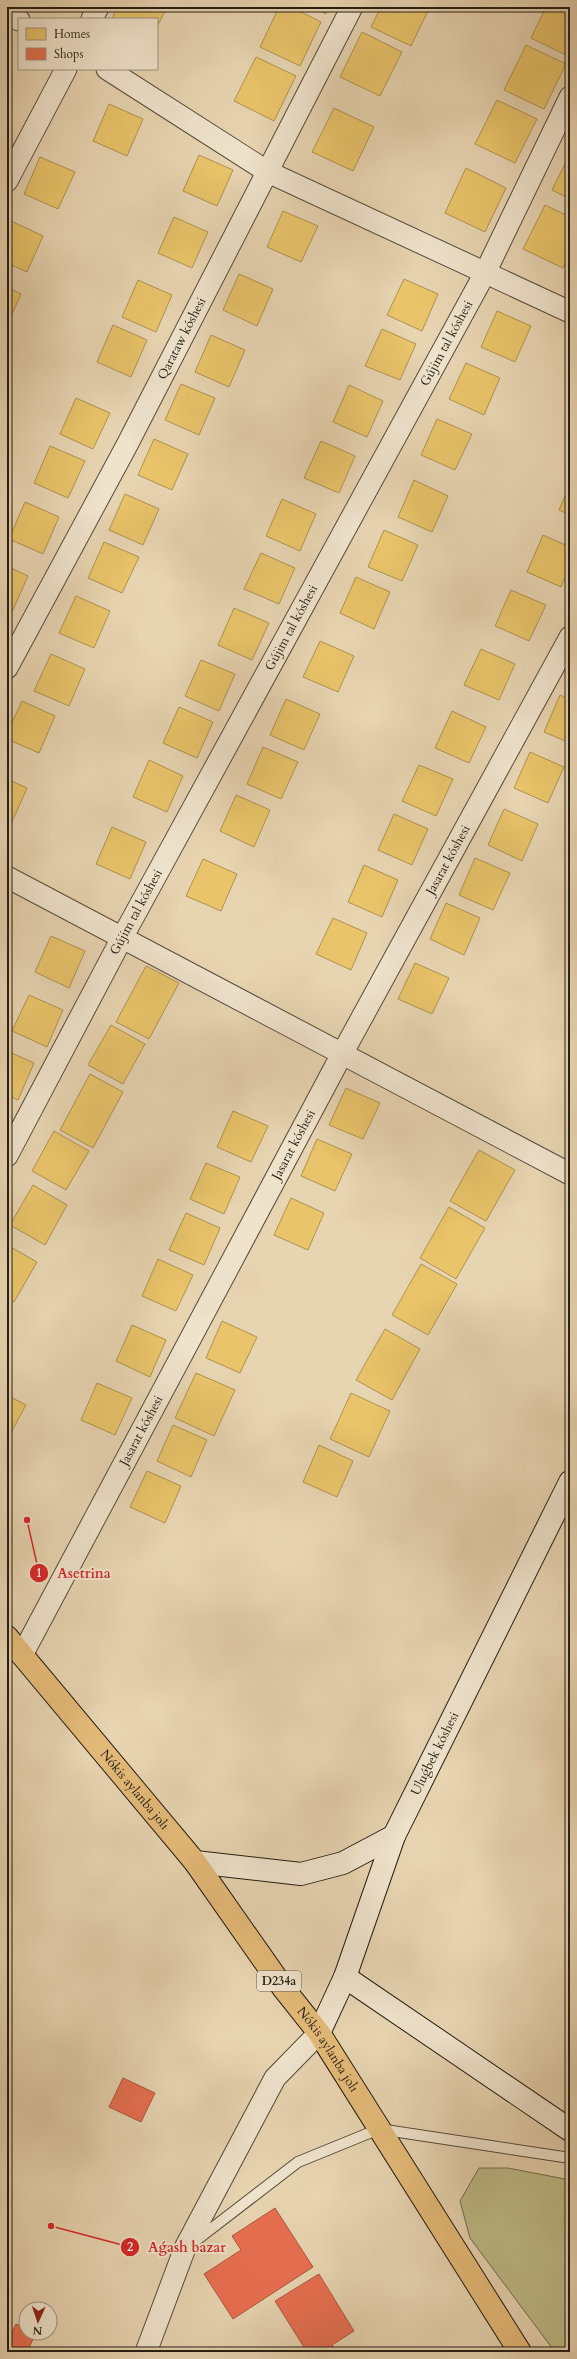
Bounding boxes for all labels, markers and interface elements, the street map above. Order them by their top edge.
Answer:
legend [18,18,158,70]
text: Homes [54,26,90,42]
text: Shops [54,46,83,62]
street label: Qarataw kóshesi [153,294,211,383]
street label: Gújim tal kóshesi [416,297,477,389]
street label: Gújim tal kóshesi [261,581,322,674]
street label: Jasarat kóshesi [421,821,475,900]
street label: Gújim tal kóshesi [106,866,167,958]
street label: Jasarat kóshesi [267,1106,320,1185]
street label: Jasarat kóshesi [114,1392,168,1471]
callout: Asetrina [29,1560,118,1586]
text: Asetrina [57,1564,111,1583]
text: 1 [36,1565,42,1581]
street label: Uluǵbek kóshesi [407,1709,463,1798]
street label: Nókis aylanba jolı [96,1746,174,1834]
road number: D234a [257,1971,301,1991]
street label: Nókis aylanba jolı [293,2003,363,2096]
callout: Aǵash bazar [120,2234,234,2260]
text: Aǵash bazar [148,2238,226,2257]
text: 2 [127,2239,133,2255]
north arrow [18,2301,58,2341]
text: N [32,2323,43,2338]

